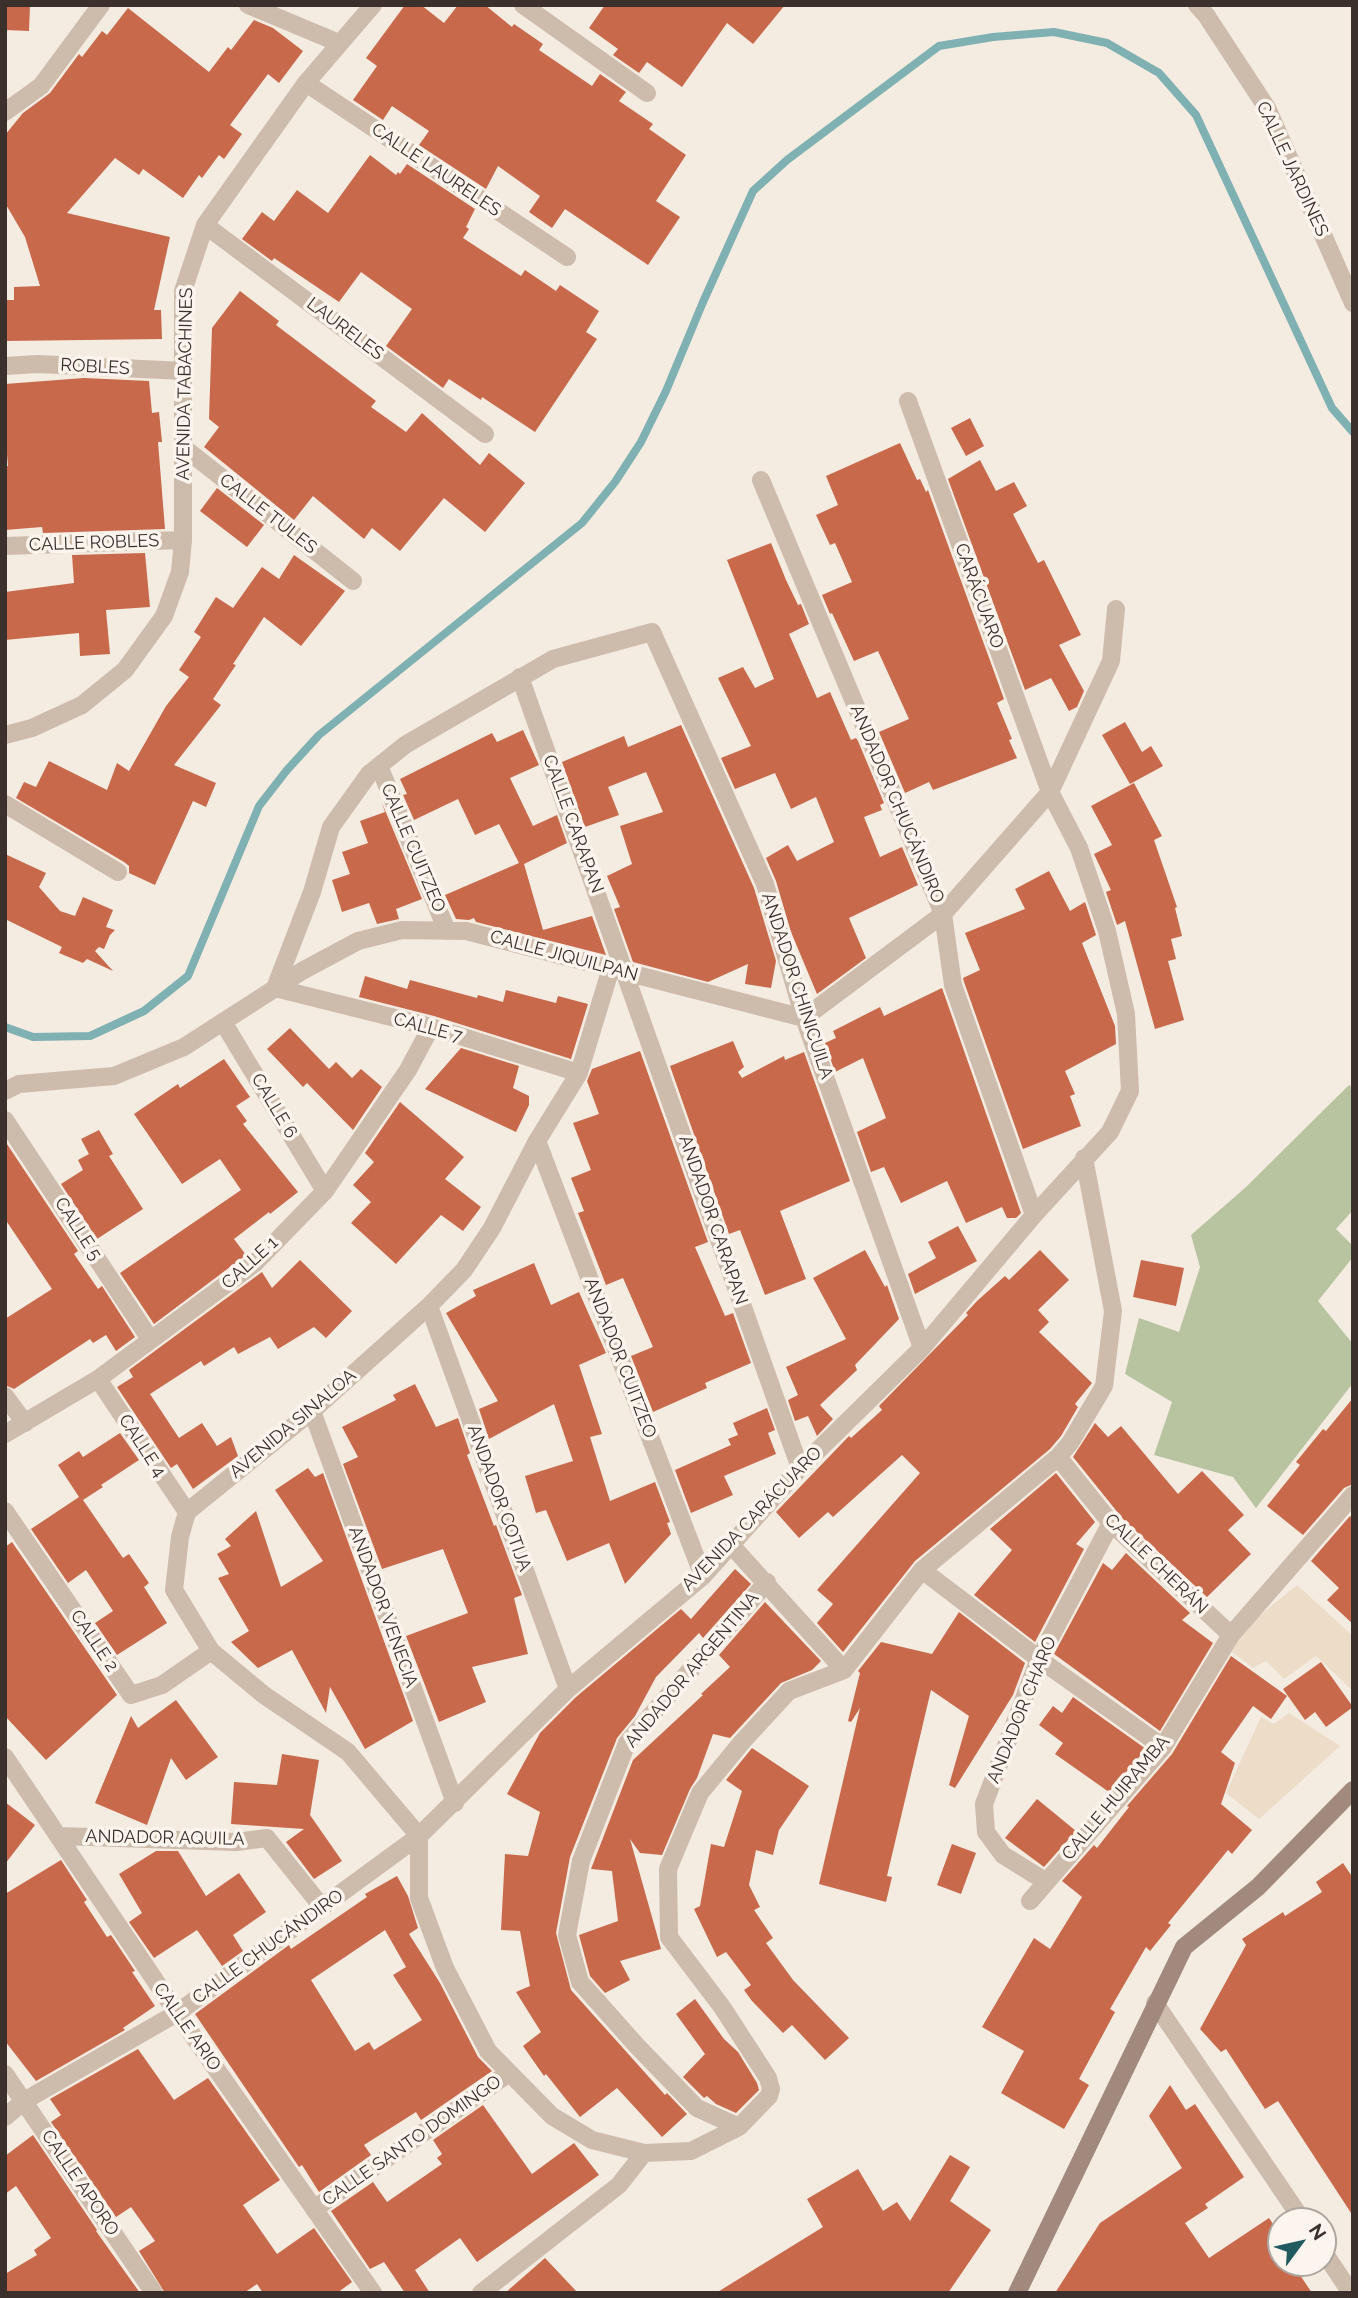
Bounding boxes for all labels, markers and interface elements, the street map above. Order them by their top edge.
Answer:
street label: CALLE JARDINES [1251,98,1333,240]
street label: CALLE LAURELES [367,119,505,221]
street label: AVENIDA TABACHINES [173,287,197,481]
street label: LAURELES [302,293,388,365]
street label: ROBLES [60,354,130,380]
street label: CALLE TULES [215,469,321,559]
street label: CALLE ROBLES [28,530,160,556]
street label: CARÁCUARO [950,540,1008,652]
street label: ANDADOR CHUCÁNDIRO [845,702,949,906]
street label: CALLE CARAPAN [538,752,608,896]
street label: CALLE CUITZEO [376,780,450,916]
street label: ANDADOR CHINICUILA [757,890,837,1082]
street label: CALLE JIQUILPAN [488,926,640,986]
street label: CALLE 7 [391,1008,465,1048]
street label: CALLE 6 [246,1070,302,1142]
street label: ANDADOR CARAPAN [674,1132,752,1308]
street label: CALLE 5 [50,1193,106,1265]
street label: CALLE 1 [217,1232,283,1294]
street label: ANDADOR CUITZEO [579,1275,661,1441]
street label: AVENIDA SINALOA [225,1365,361,1483]
street label: CALLE 4 [114,1410,170,1482]
street label: ANDADOR COTIJA [462,1422,536,1574]
street label: AVENIDA CARÁCUARO [677,1442,827,1596]
street label: CALLE CHERÁN [1100,1509,1212,1619]
street label: ANDADOR VENECIA [344,1523,422,1691]
street label: ANDADOR ARGENTINA [621,1588,763,1752]
street label: CALLE 2 [65,1606,123,1676]
street label: ANDADOR CHARO [983,1633,1061,1787]
street label: CALLE HUIRAMBA [1058,1731,1174,1865]
street label: ANDADOR AQUILA [85,1826,245,1850]
street label: CALLE CHUCÁNDIRO [188,1885,348,2009]
street label: CALLE ARIO [149,1979,225,2075]
street label: CALLE SANTO DOMINGO [318,2071,506,2211]
street label: CALLE APORO [37,2126,123,2240]
north arrow [1267,2207,1337,2277]
text: N [1305,2220,1331,2244]

